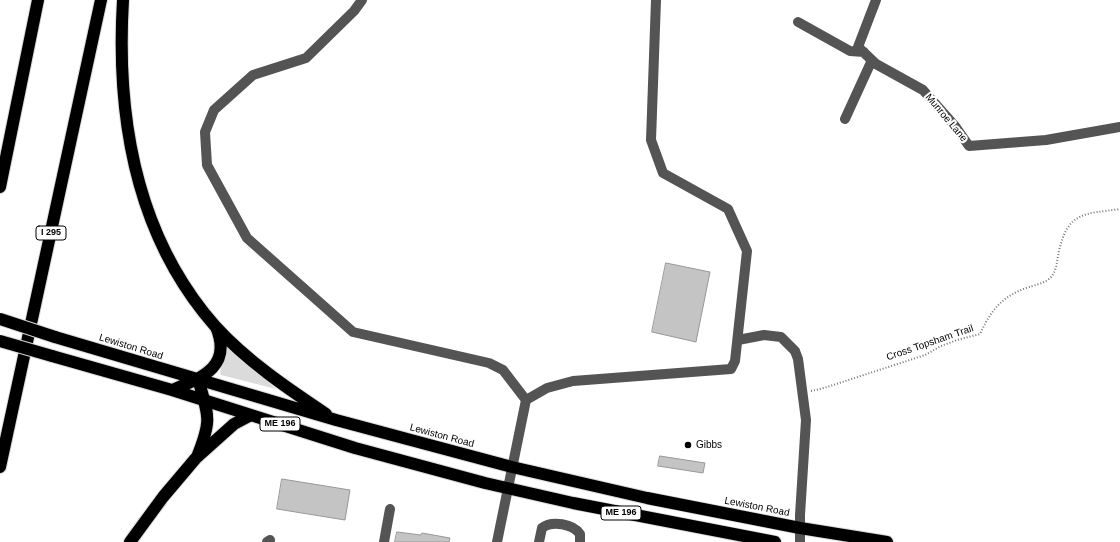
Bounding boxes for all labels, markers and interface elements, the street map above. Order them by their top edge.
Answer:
street label: Munroe Lane [922,92,970,144]
road number: I 295 [36,226,66,240]
street label: Cross Topsham Trail [885,322,975,364]
street label: Lewiston Road [98,332,164,362]
road number: ME 196 [260,417,300,431]
street label: Lewiston Road [408,422,476,450]
place label: Gibbs [696,439,722,451]
marker: Gibbs [683,440,693,450]
street label: Lewiston Road [723,495,791,519]
road number: ME 196 [601,506,641,520]

